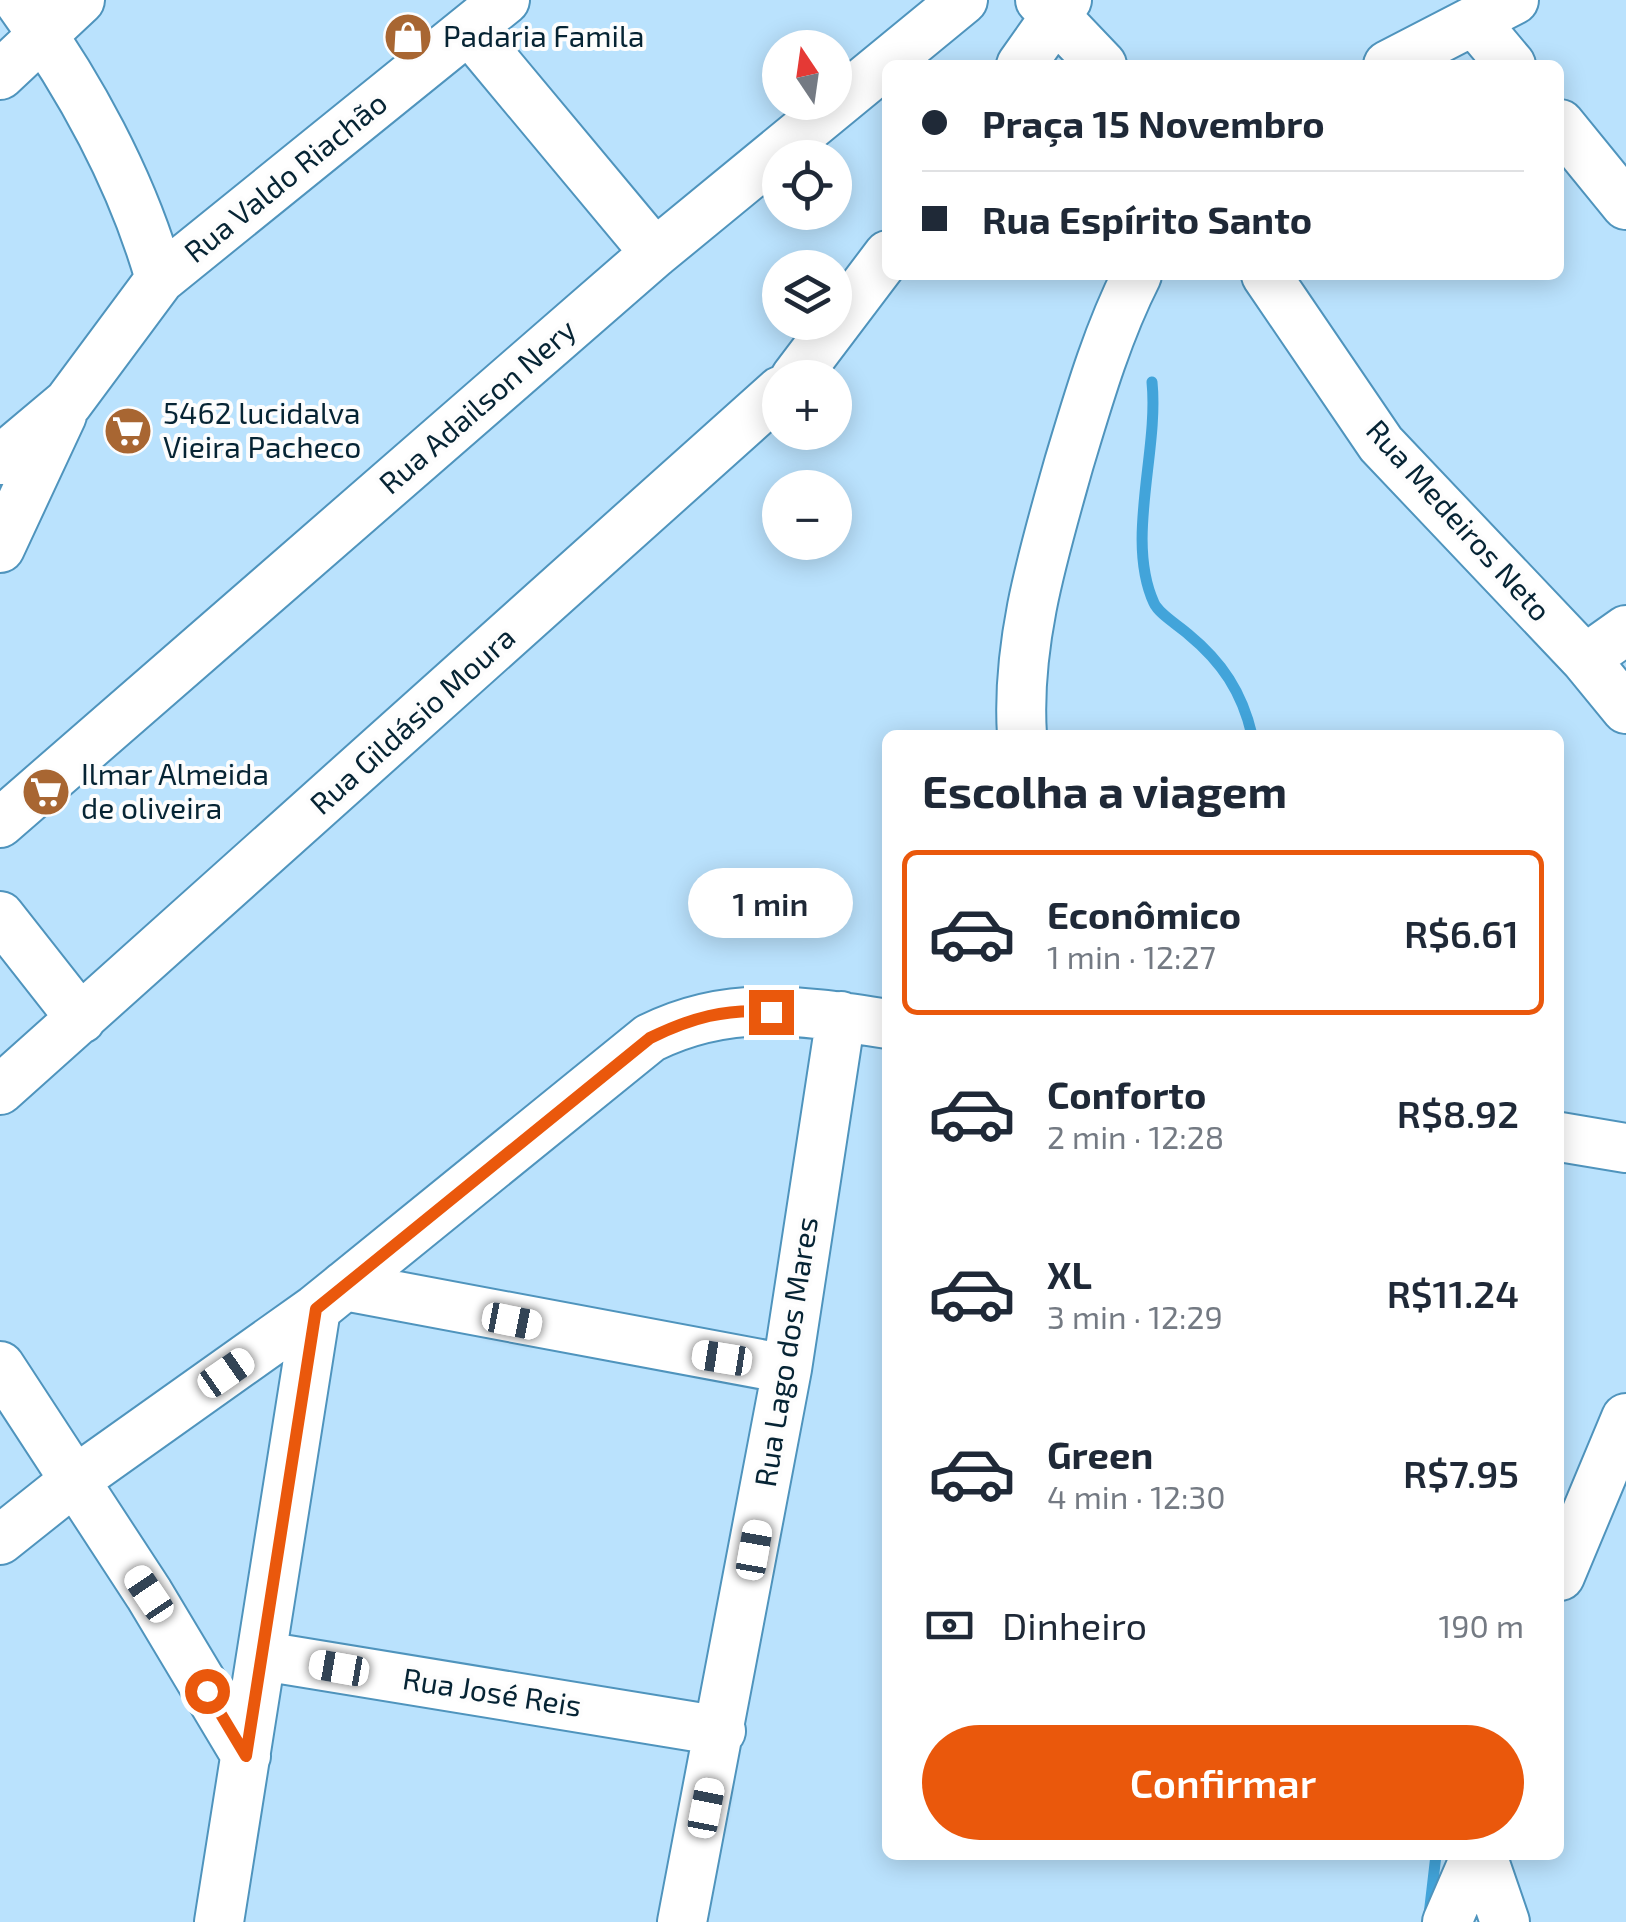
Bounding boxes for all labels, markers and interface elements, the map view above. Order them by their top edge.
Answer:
shop icon: Padaria Famila [382,11,434,63]
place label: Padaria Famila [443,17,644,53]
north arrow [762,30,852,120]
map controls [762,30,852,560]
street label: Rua Valdo Riachão [176,84,393,269]
text: Praça 15 Novembro [982,100,1325,146]
button: locate [762,140,852,230]
text: Rua Espírito Santo [982,196,1312,242]
button: layers [762,250,852,340]
street label: Rua Adailson Nery [371,310,582,501]
button: + [762,360,852,450]
place label: 5462 lucidalva Vieira Pacheco [163,394,361,464]
supermarket icon: 5462 lucidalva Vieira Pacheco [102,405,154,457]
street label: Rua Medeiros Neto [1360,412,1559,628]
button: − [762,470,852,560]
street label: Rua Gildásio Moura [302,618,521,821]
place label: Ilmar Almeida de oliveira [81,755,269,825]
text: Escolha a viagem [922,763,1287,817]
supermarket icon: Ilmar Almeida de oliveira [20,766,72,818]
callout: 1 min [688,867,854,937]
text: 1 min [733,884,808,922]
icon: car [927,888,1017,978]
text: Econômico [1047,891,1241,937]
text: R$6.61 [1404,910,1519,956]
text: 1 min · 12:27 [1047,937,1216,975]
route end [749,990,794,1035]
icon: car [927,1068,1017,1158]
text: Conforto [1047,1071,1206,1117]
text: R$8.92 [1397,1090,1519,1136]
text: 2 min · 12:28 [1047,1117,1224,1155]
street label: Rua Lago dos Mares [746,1214,824,1489]
icon: car [927,1248,1017,1338]
text: XL [1047,1251,1092,1297]
text: R$11.24 [1387,1270,1519,1316]
text: 3 min · 12:29 [1047,1297,1223,1335]
car [480,1301,544,1341]
car [690,1338,754,1378]
car [193,1344,259,1402]
icon: car [927,1428,1017,1518]
text: Green [1047,1431,1153,1477]
text: R$7.95 [1403,1450,1519,1496]
text: 4 min · 12:30 [1047,1477,1226,1515]
car [734,1518,774,1582]
car [120,1561,178,1627]
icon: cash [922,1598,977,1653]
text: Dinheiro [1002,1602,1147,1648]
text: 190 m [1438,1606,1524,1644]
car [307,1648,371,1688]
street label: Rua José Reis [400,1659,584,1723]
route start [185,1669,230,1714]
button: Confirmar [922,1725,1524,1840]
car [686,1776,726,1840]

